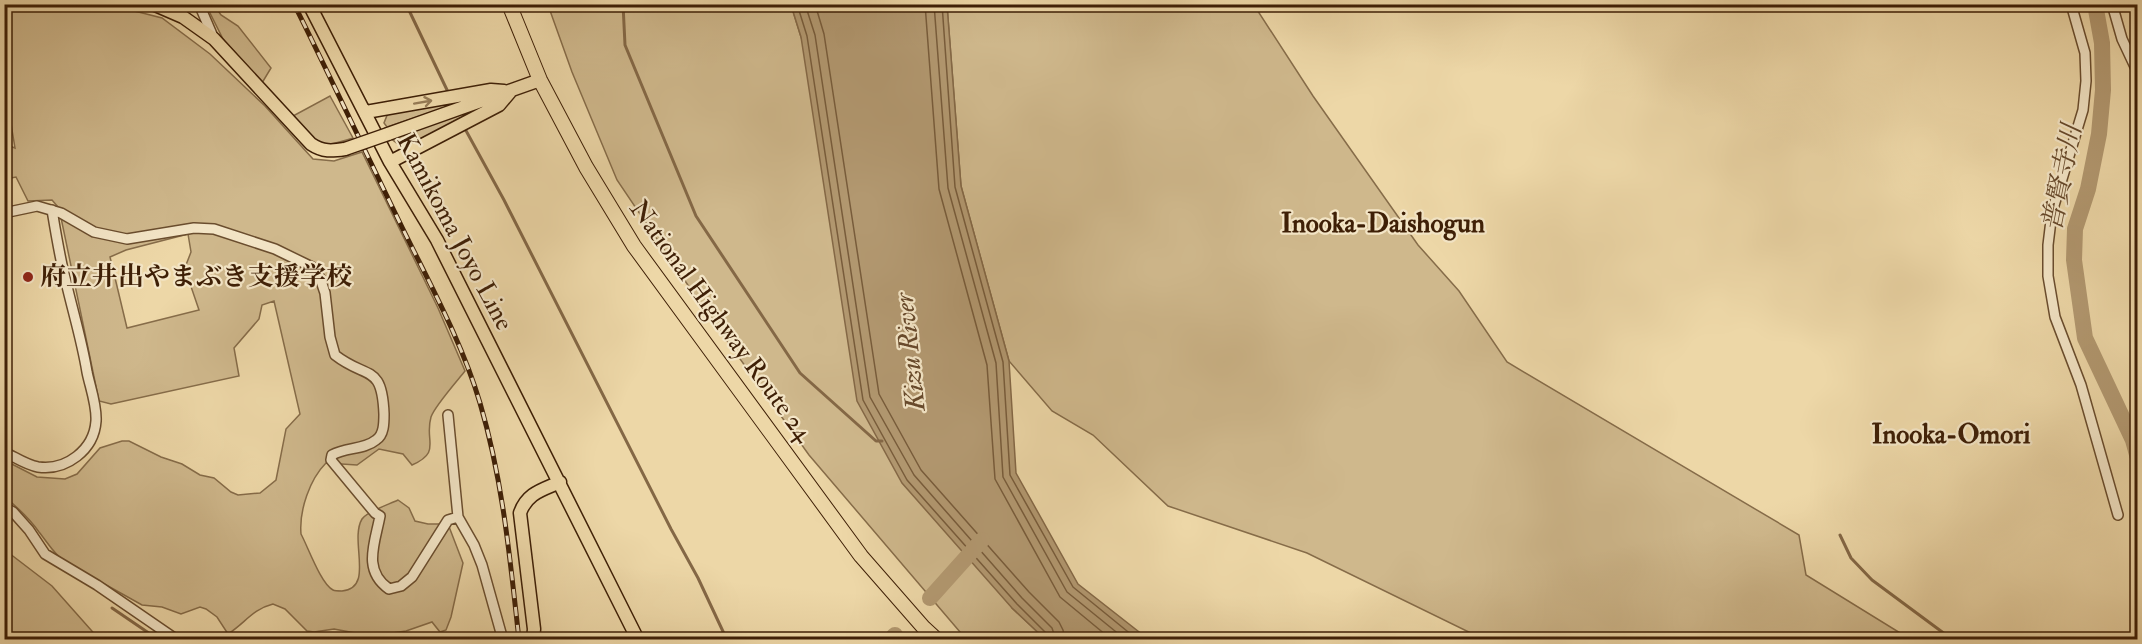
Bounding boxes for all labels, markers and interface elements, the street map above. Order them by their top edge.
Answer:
one-way arrow [413,96,433,107]
water label: 普賢寺川 [2035,119,2089,234]
street label: Kamikoma Joyo Line [390,128,520,336]
street label: National Highway Route 24 [622,194,820,449]
district label: Inooka-Daishogun [1281,207,1485,241]
place label: 府立井出やまぶき支援学校 [40,261,352,293]
marker: 府立井出やまぶき支援学校 [21,270,35,284]
water label: Kizu River [887,290,933,415]
district label: Inooka-Omori [1872,418,2030,451]

